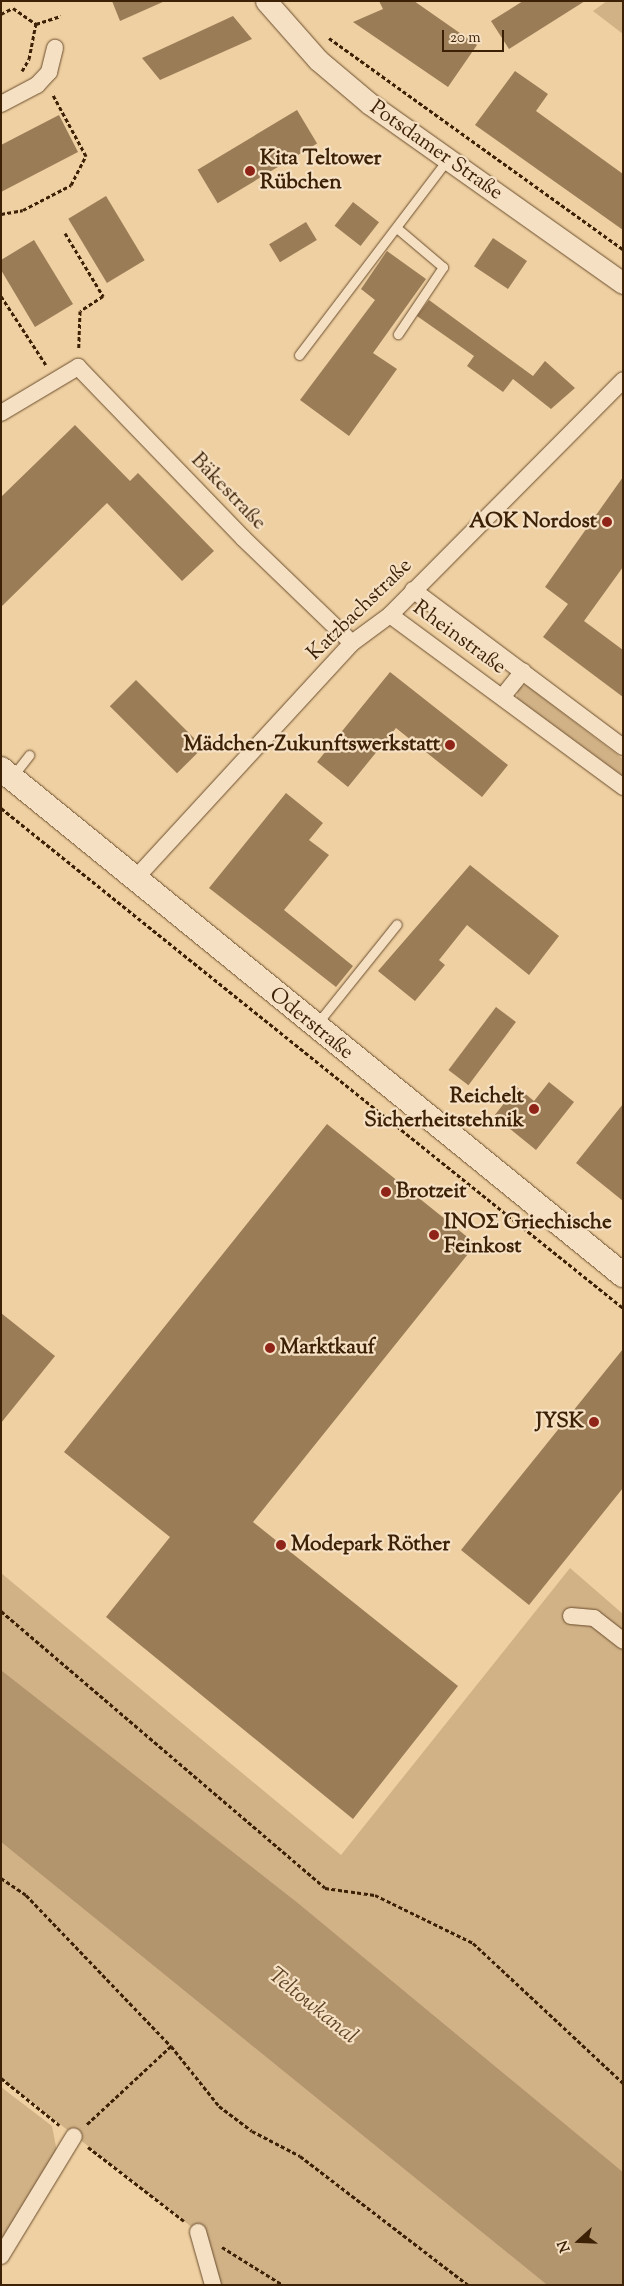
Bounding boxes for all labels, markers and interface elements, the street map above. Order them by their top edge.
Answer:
scale bar [444,20,506,52]
text: 20 m [450,28,481,49]
street label: Potsdamer Straße [365,96,507,206]
place label: Kita Teltower Rübchen [260,146,381,196]
marker: Kita Teltower Rübchen [244,165,256,177]
street label: Bäkestraße [185,448,271,536]
place label: AOK Nordost [469,509,597,535]
marker: AOK Nordost [601,516,613,528]
street label: Katzbachstraße [302,554,418,666]
street label: Rheinstraße [407,596,511,680]
place label: Mädchen-Zukunftswerkstatt [184,732,440,758]
marker: Mädchen-Zukunftswerkstatt [444,739,456,751]
street label: Oderstraße [264,982,358,1066]
place label: Reichelt Sicherheitstehnik [364,1084,524,1134]
marker: Reichelt Sicherheitstehnik [528,1103,540,1115]
place label: Brotzeit [396,1179,466,1205]
marker: Brotzeit [380,1186,392,1198]
place label: INOΣ Griechische Feinkost [444,1210,612,1260]
marker: INOΣ Griechische Feinkost [428,1229,440,1241]
place label: Marktkauf [280,1335,375,1361]
marker: Marktkauf [264,1342,276,1354]
place label: JYSK [536,1409,584,1435]
marker: JYSK [588,1416,600,1428]
place label: Modepark Röther [291,1532,450,1558]
marker: Modepark Röther [275,1539,287,1551]
water label: Teltowkanal [262,1963,362,2051]
north arrow [554,2216,604,2266]
text: N [554,2237,576,2255]

